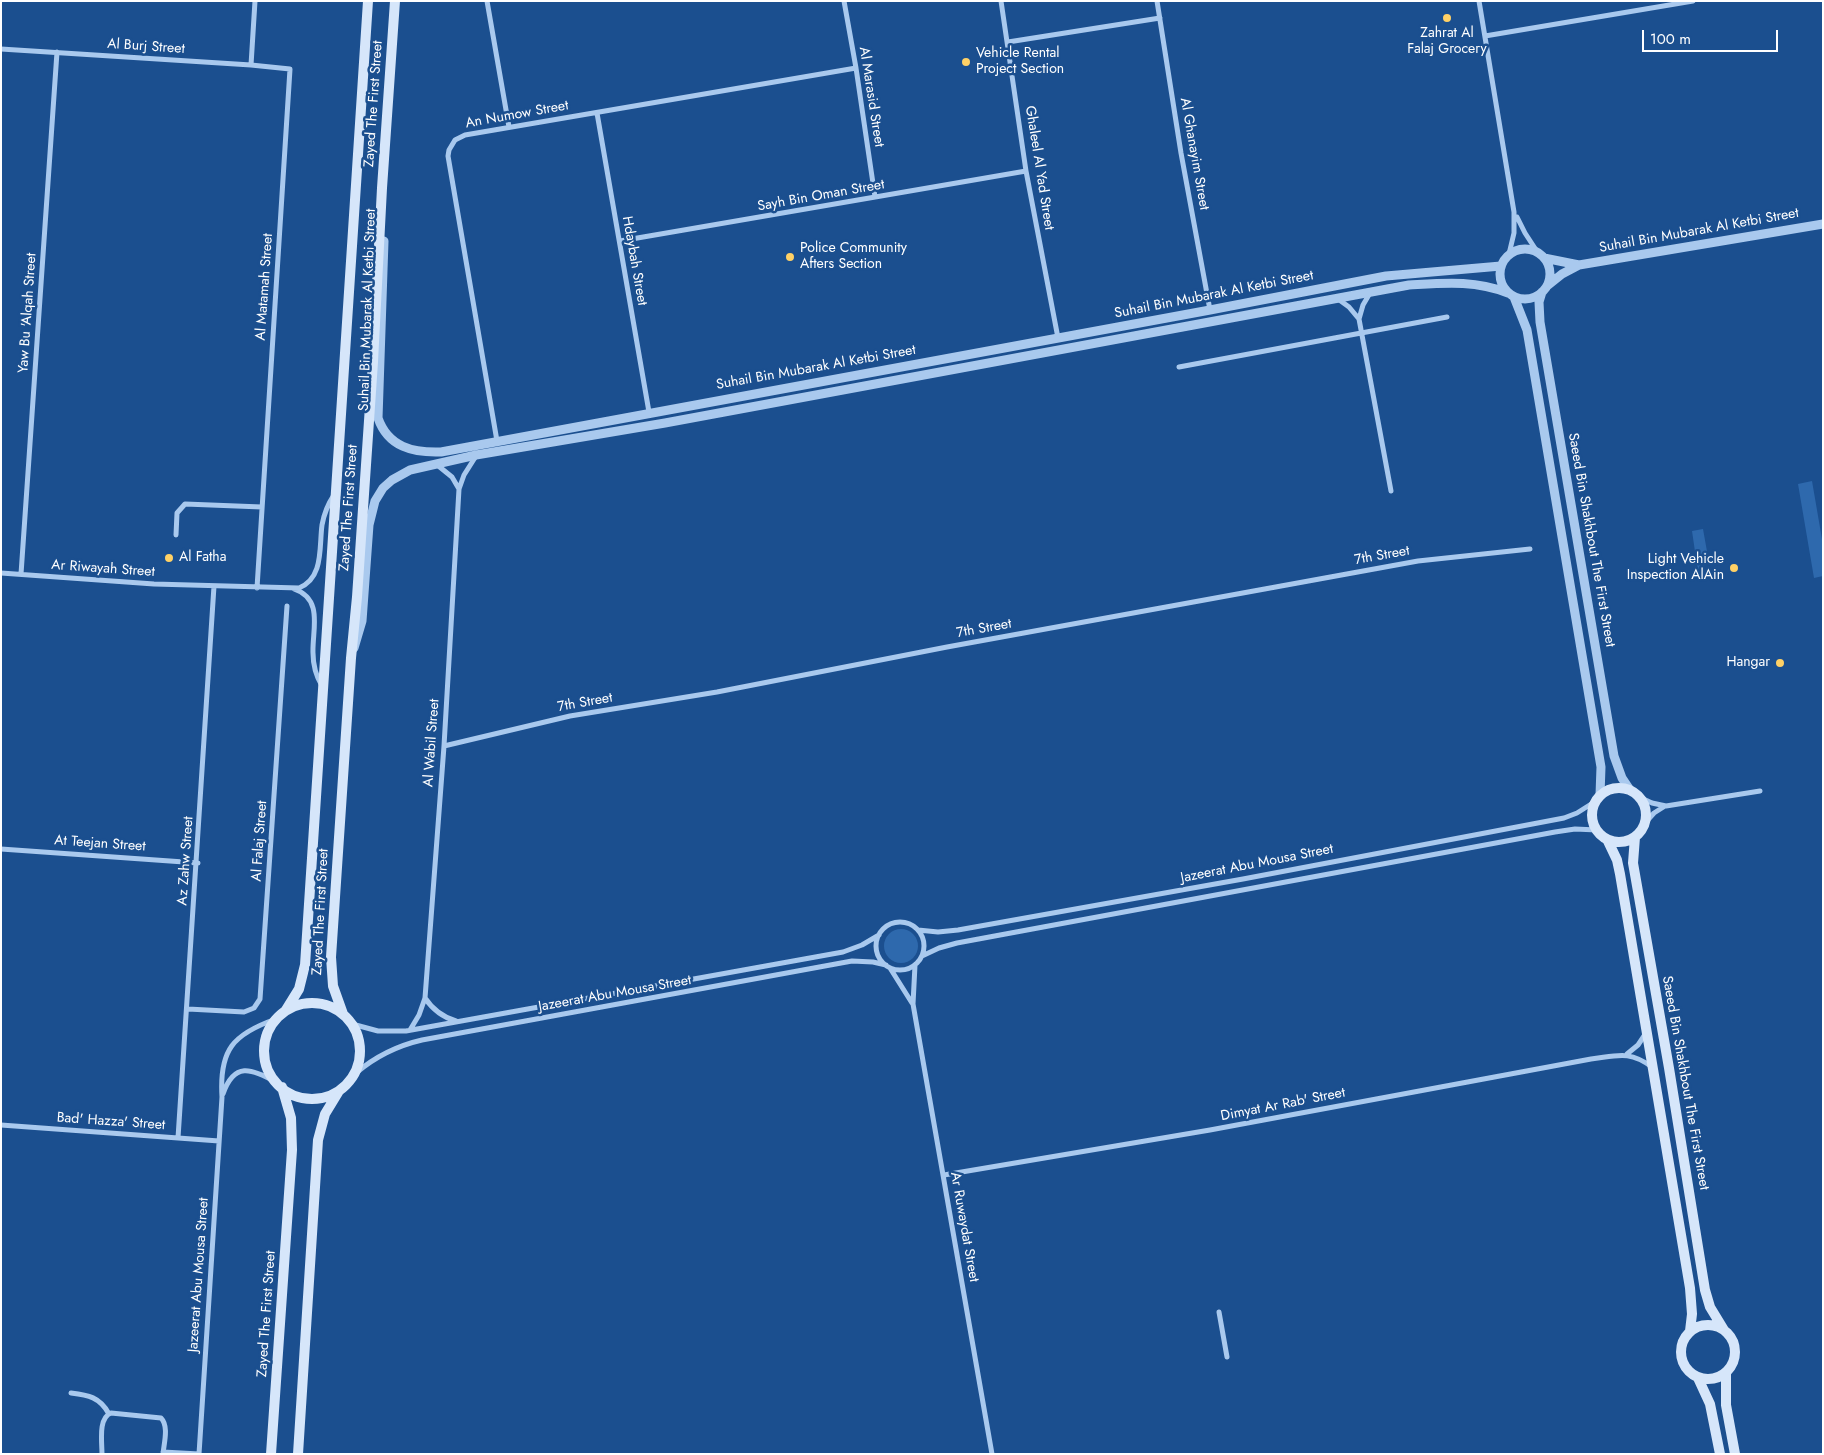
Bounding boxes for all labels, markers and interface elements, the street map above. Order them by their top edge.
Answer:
marker: Zahrat Al Falaj Grocery [1441,12,1453,24]
scale bar [1644,20,1780,52]
place label: Zahrat Al Falaj Grocery [1407,26,1487,58]
text: 100 m [1650,28,1691,50]
street label: Al Burj Street [107,36,185,58]
street label: Zayed The First Street [361,40,387,168]
street label: Al Marasid Street [855,46,887,148]
place label: Vehicle Rental Project Section [976,46,1064,78]
marker: Vehicle Rental Project Section [960,56,972,68]
street label: Al Ghanayim Street [1176,96,1212,212]
street label: An Numow Street [464,98,570,132]
street label: Ghaleel Al Yad Street [1021,105,1057,231]
street label: Sayh Bin Oman Street [756,177,886,215]
street label: Suhail Bin Mubarak Al Ketbi Street [1598,205,1800,257]
street label: Suhail Bin Mubarak Al Ketbi Street [356,209,380,411]
street label: Hdaybah Street [618,215,650,307]
street label: Al Matamah Street [253,233,277,341]
place label: Police Community Afters Section [800,241,907,274]
marker: Police Community Afters Section [784,251,796,263]
street label: Yaw Bu 'Alqah Street [15,252,41,374]
street label: Suhail Bin Mubarak Al Ketbi Street [1113,267,1315,323]
street label: Suhail Bin Mubarak Al Ketbi Street [715,342,917,394]
street label: Saeed Bin Shakhbout The First Street [1564,432,1618,648]
street label: Zayed The First Street [336,444,362,572]
street label: 7th Street [1353,543,1411,569]
place label: Al Fatha [179,550,226,566]
marker: Al Fatha [163,552,175,564]
place label: Light Vehicle Inspection AlAin [1627,552,1724,584]
street label: Ar Riwayah Street [51,557,155,581]
marker: Light Vehicle Inspection AlAin [1728,562,1740,574]
street label: 7th Street [955,616,1013,642]
place label: Hangar [1726,655,1770,671]
marker: Hangar [1774,657,1786,669]
street label: 7th Street [556,690,614,716]
street label: Al Wabil Street [421,698,443,788]
street label: Al Falaj Street [249,800,271,882]
street label: Az Zahw Street [175,816,197,906]
street label: At Teejan Street [54,832,146,856]
street label: Jazeerat Abu Mousa Street [1179,841,1335,887]
street label: Zayed The First Street [309,848,333,976]
street label: Jazeerat Abu Mousa Street [537,972,693,1016]
street label: Saeed Bin Shakhbout The First Street [1658,975,1712,1191]
street label: Dimyat Ar Rab' Street [1219,1085,1347,1125]
street label: Bad' Hazza' Street [56,1110,166,1134]
street label: Ar Ruwaydat Street [946,1171,982,1283]
street label: Jazeerat Abu Mousa Street [185,1197,213,1353]
street label: Zayed The First Street [254,1250,280,1378]

